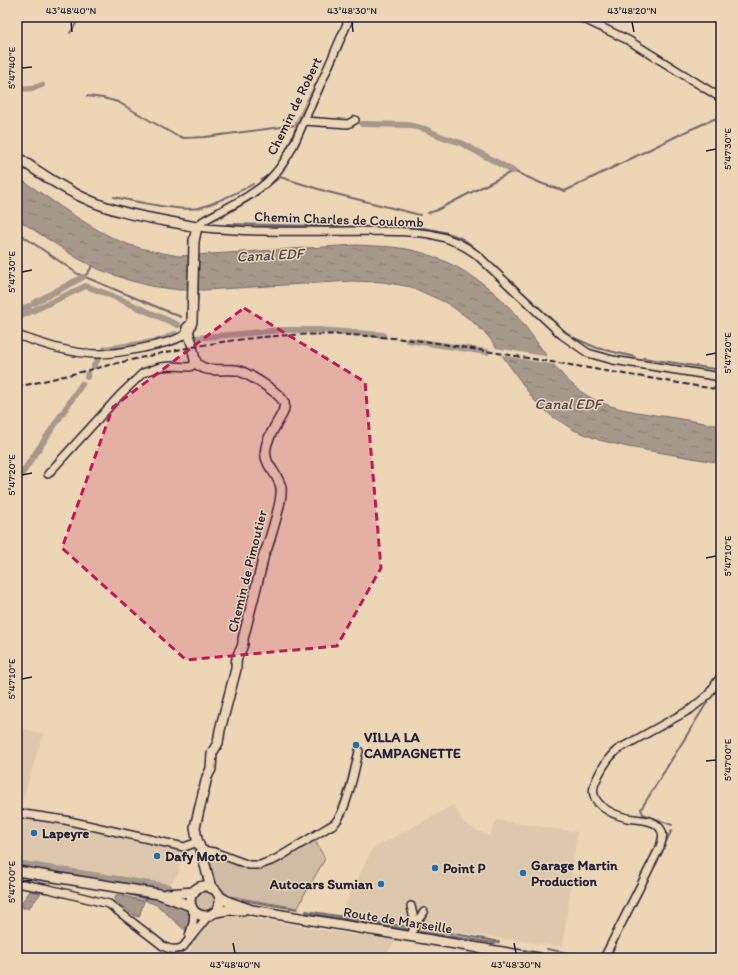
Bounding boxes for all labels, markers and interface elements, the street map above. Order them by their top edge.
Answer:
text: 43°48'40"N [46,4,96,17]
text: 43°48'30"N [327,4,377,17]
text: 43°48'20"N [607,4,657,17]
text: 5°47'40"E [5,46,18,89]
street label: Chemin de Robert [263,54,326,158]
text: 5°47'30"E [721,128,734,170]
street label: Chemin Charles de Coulomb [254,208,424,231]
water label: Canal EDF [236,244,306,266]
text: 5°47'30"E [5,251,18,293]
text: 5°47'20"E [721,332,734,374]
water label: Canal EDF [535,395,604,413]
text: 5°47'20"E [5,454,18,496]
street label: Chemin de Pimoutier [224,508,271,634]
text: 5°47'10"E [721,535,734,577]
text: 5°47'10"E [5,658,18,700]
place label: VILLA LA CAMPAGNETTE [364,729,461,762]
text: 5°47'00"E [721,738,734,781]
marker: VILLA LA CAMPAGNETTE [351,740,361,750]
place label: Lapeyre [42,825,90,842]
marker: Lapeyre [29,828,39,838]
place label: Dafy Moto [165,848,227,865]
marker: Dafy Moto [152,851,162,861]
place label: Garage Martin Production [531,857,618,890]
text: 5°47'00"E [5,860,18,903]
place label: Point P [443,860,486,877]
marker: Point P [430,863,440,873]
marker: Garage Martin Production [518,868,528,878]
place label: Autocars Sumian [269,876,373,893]
marker: Autocars Sumian [376,879,386,889]
street label: Route de Marseille [342,903,454,938]
text: 43°48'40"N [210,958,260,971]
text: 43°48'30"N [491,958,541,971]

